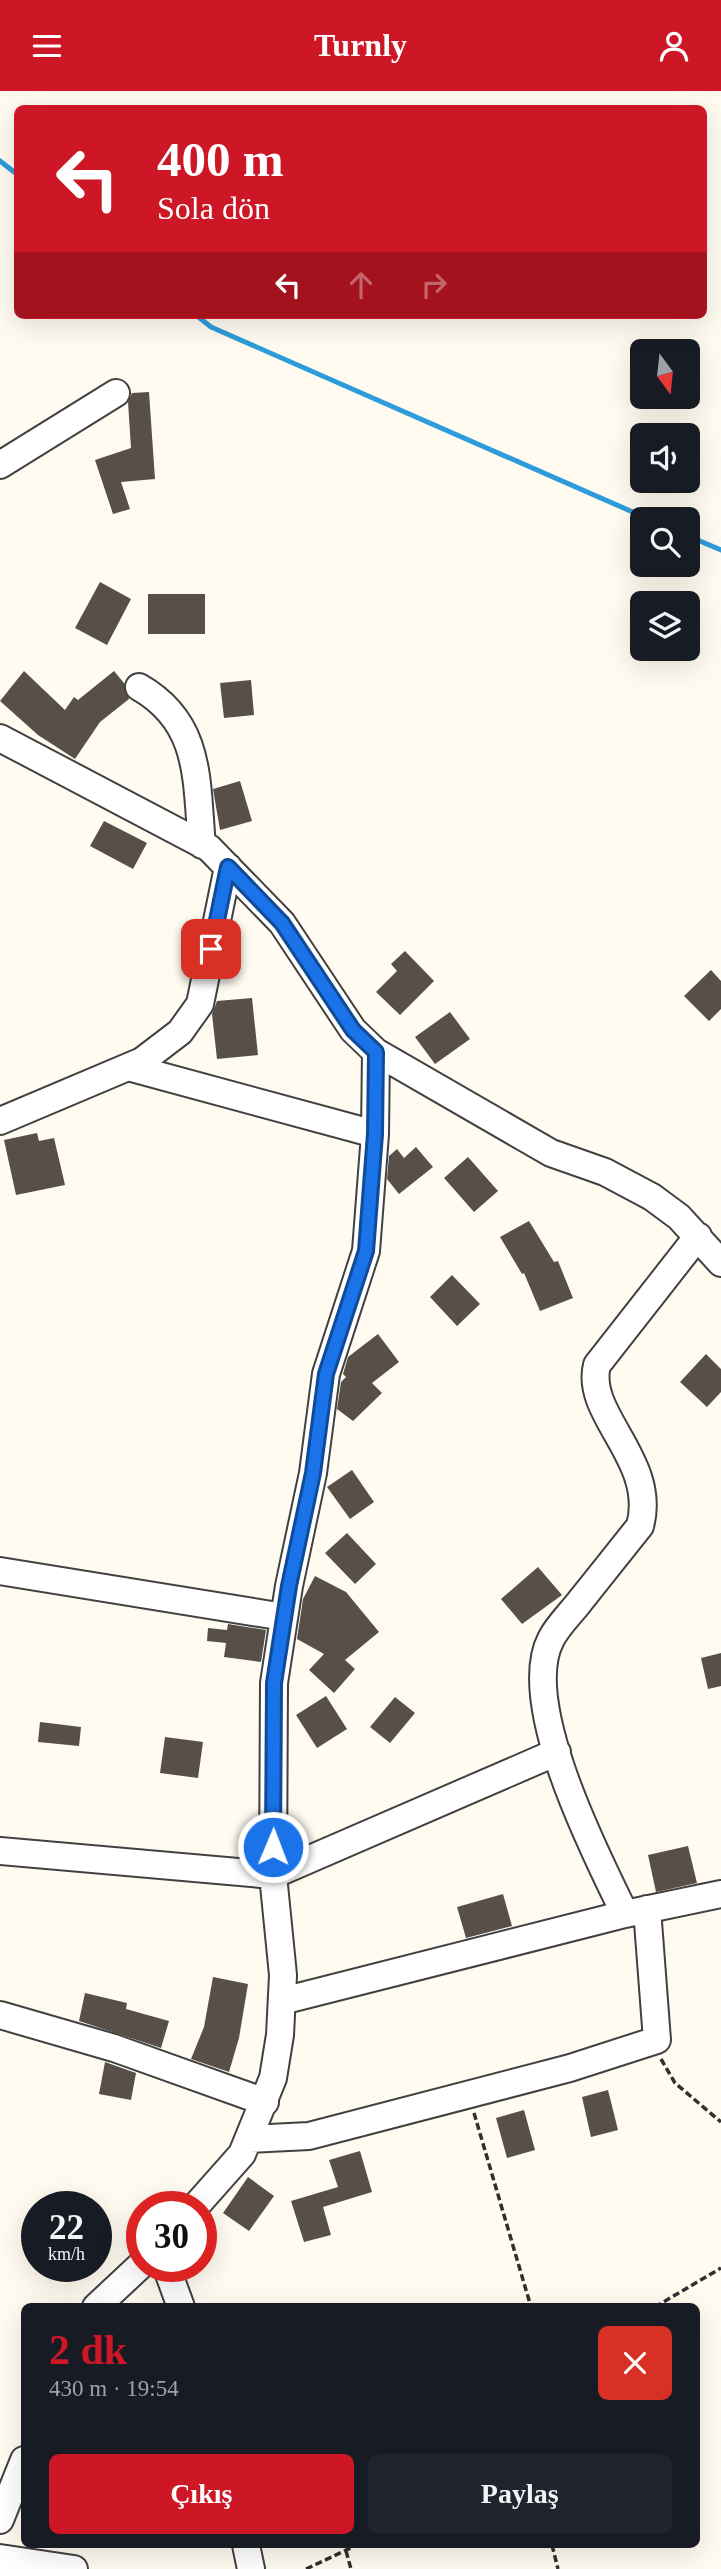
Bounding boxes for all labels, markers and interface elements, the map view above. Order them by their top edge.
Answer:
icon: menu [28,27,66,65]
text: Turnly [314,27,407,63]
icon: person [655,27,693,65]
text: 400 m [157,132,284,187]
icon: left [42,133,133,224]
text: Sola dön [157,190,270,226]
icon: left [269,266,307,304]
icon: ahead [342,266,380,304]
icon: right [415,266,453,304]
north arrow [630,339,700,409]
map controls [630,339,700,661]
button: sound [630,423,700,493]
button: search [630,507,700,577]
button: layers [630,591,700,661]
pin [181,919,241,979]
icon: arrive [192,930,230,968]
position arrow [236,1810,310,1884]
speed limit sign: 30 [126,2191,217,2282]
text: 22 [49,2208,84,2247]
text: km/h [48,2244,85,2264]
button: close [598,2326,672,2400]
text: 2 dk [49,2327,127,2373]
text: 430 m · 19:54 [49,2376,179,2401]
button: Çıkış [49,2454,354,2534]
button: Paylaş [368,2454,672,2534]

